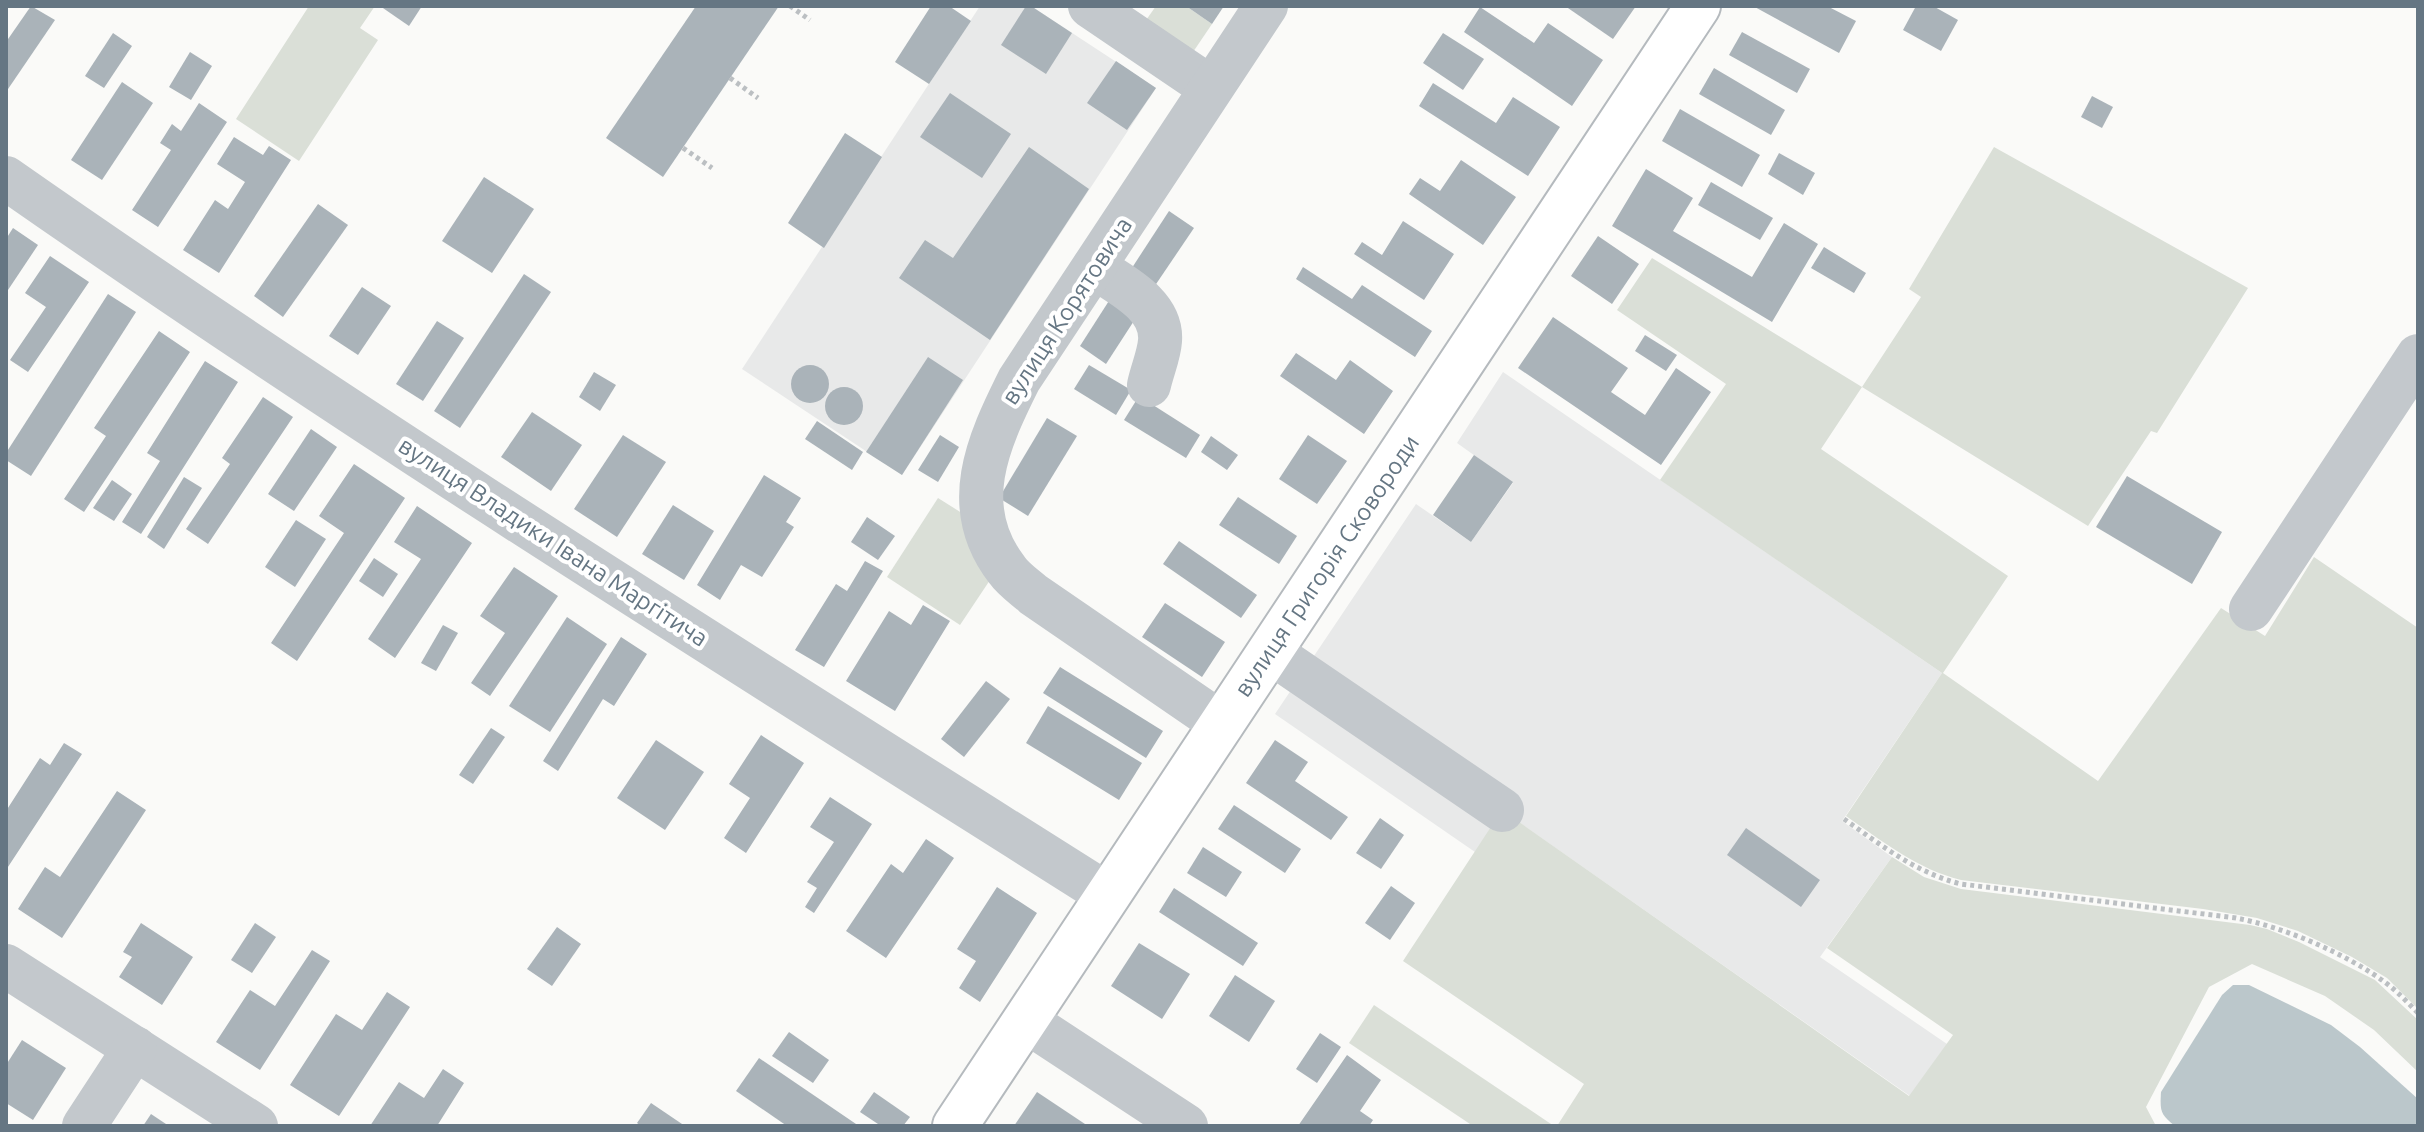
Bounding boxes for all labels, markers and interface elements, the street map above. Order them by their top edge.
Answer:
street label: вулиця Корятовича [996,212,1137,409]
street label: вулиця Григорія Сковороди [1229,430,1424,702]
street label: вулиця Владики Івана Маргітича [394,431,713,652]

